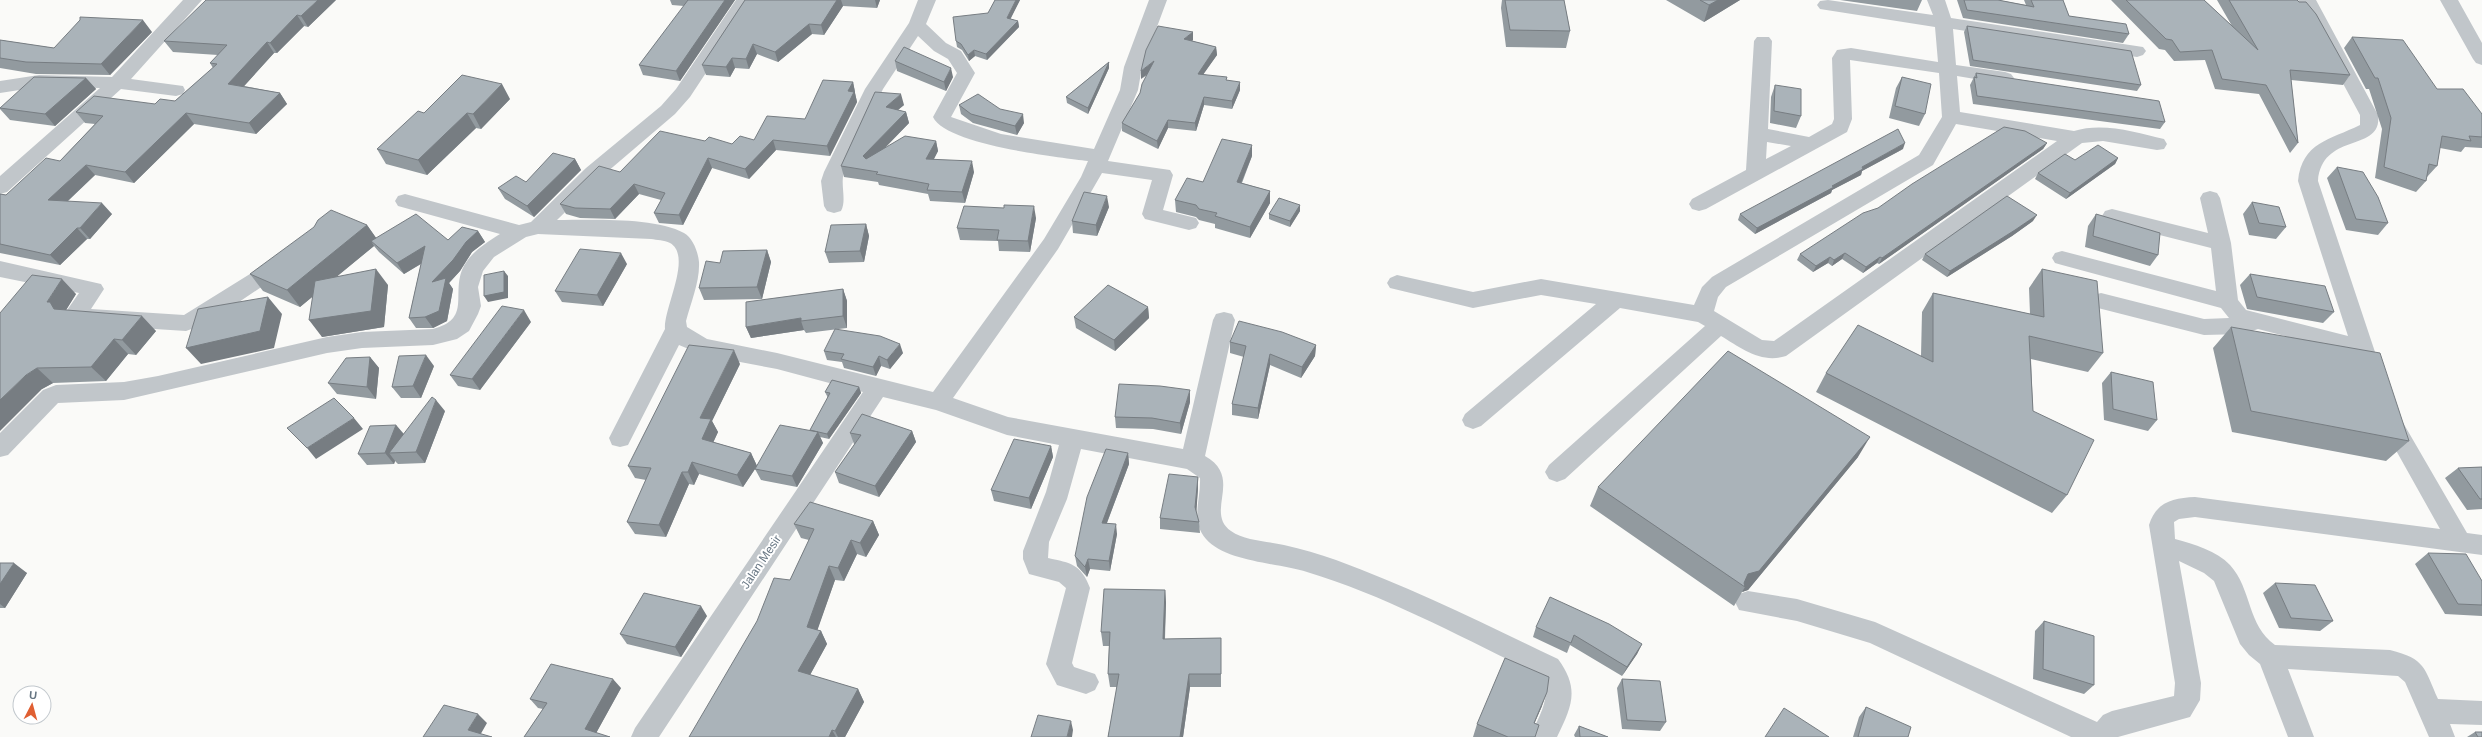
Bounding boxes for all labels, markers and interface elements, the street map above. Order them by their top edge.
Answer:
street label: Jalan Mesir [738,533,784,591]
north arrow [12,685,52,725]
text: U [28,689,38,701]

